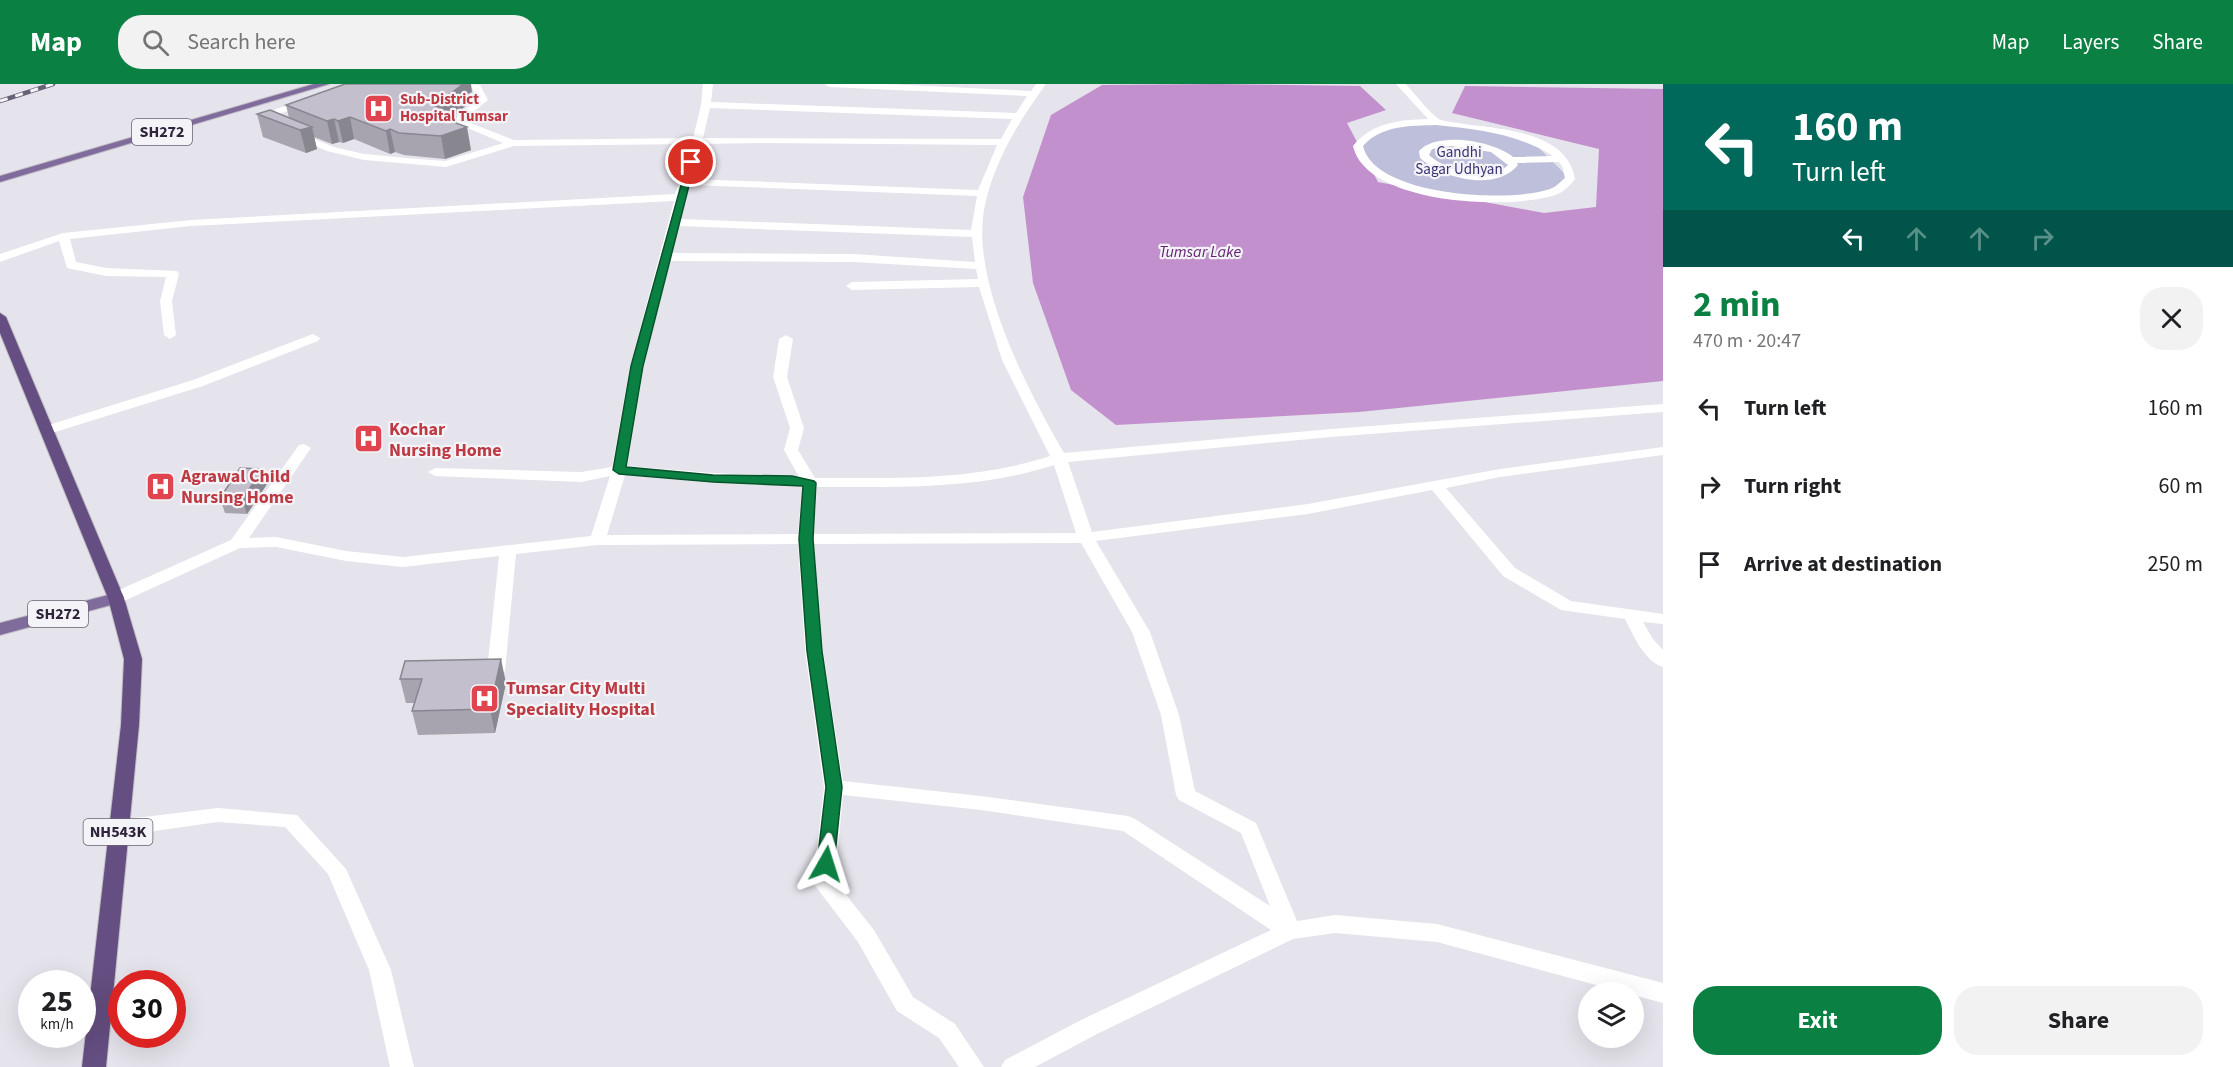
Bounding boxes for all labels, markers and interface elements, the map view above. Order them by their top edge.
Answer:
search box [118,15,538,69]
text: Map [30,22,82,62]
icon: search [139,26,172,59]
text: Search here [187,26,296,58]
text: Map [1992,27,2029,57]
text: Layers [2062,27,2119,57]
text: Share [2152,27,2203,57]
place label: Sub-District Hospital Tumsar [400,89,508,127]
hospital icon: Sub-District Hospital Tumsar [363,92,395,124]
text: 160 m [1792,97,1903,157]
icon: left [1693,108,1771,186]
road number: SH272 [132,119,192,145]
pin [665,136,716,187]
park label: Gandhi Sagar Udhyan [1415,142,1503,180]
icon: arrive [674,145,707,178]
text: Turn left [1792,153,1886,192]
icon: left [1837,222,1870,255]
icon: ahead [1900,222,1933,255]
icon: ahead [1963,222,1996,255]
icon: right [2026,222,2059,255]
water label: Tumsar Lake [1159,241,1241,263]
text: 2 min [1693,279,1781,330]
button: close [2140,287,2203,350]
text: 470 m · 20:47 [1693,327,1801,355]
icon: left [1693,392,1726,425]
text: Turn left [1744,392,1826,424]
text: 160 m [2148,392,2203,424]
place label: Kochar Nursing Home [389,417,502,463]
hospital icon: Kochar Nursing Home [352,423,384,455]
place label: Agrawal Child Nursing Home [180,464,294,510]
hospital icon: Agrawal Child Nursing Home [144,470,176,502]
icon: right [1693,470,1726,503]
text: Turn right [1744,470,1841,502]
text: 60 m [2158,470,2203,502]
icon: arrive [1693,548,1726,581]
text: Arrive at destination [1744,548,1942,580]
text: 250 m [2148,548,2203,580]
road number: SH272 [28,601,88,627]
place label: Tumsar City Multi Speciality Hospital [506,676,655,722]
hospital icon: Tumsar City Multi Speciality Hospital [469,682,501,714]
road number: NH543K [84,819,152,845]
position arrow [794,832,858,896]
speed limit sign: 30 [108,970,186,1048]
text: 25 [41,980,73,1023]
map controls [1578,982,1644,1048]
button: layers [1578,982,1644,1048]
button: Exit [1693,986,1942,1055]
button: Share [1954,986,2203,1055]
text: km/h [40,1014,74,1035]

